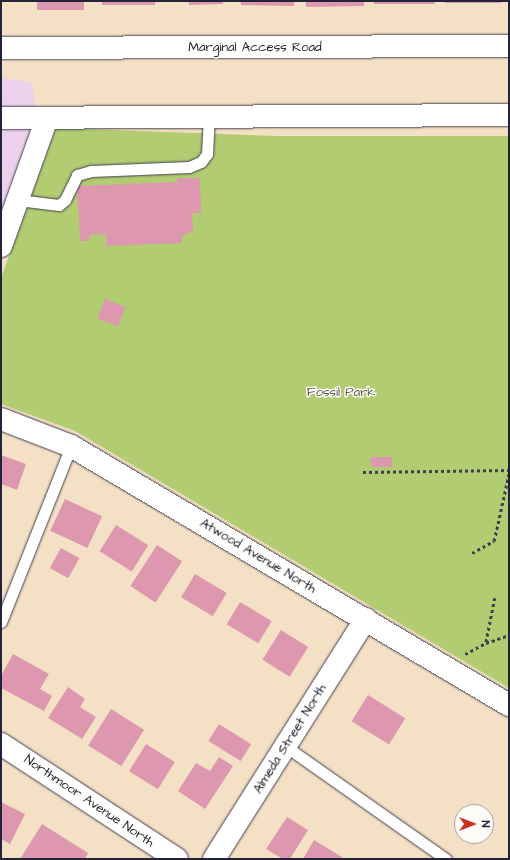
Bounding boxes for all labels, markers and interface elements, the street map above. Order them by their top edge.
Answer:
street label: Marginal Access Road [188,39,322,55]
park label: Fossil Park [307,384,375,400]
street label: Atwood Avenue North [197,515,319,597]
street label: Almeda Street North [250,682,330,796]
street label: Northmoor Avenue North [21,752,157,850]
north arrow [454,804,494,844]
text: N [478,821,493,827]

